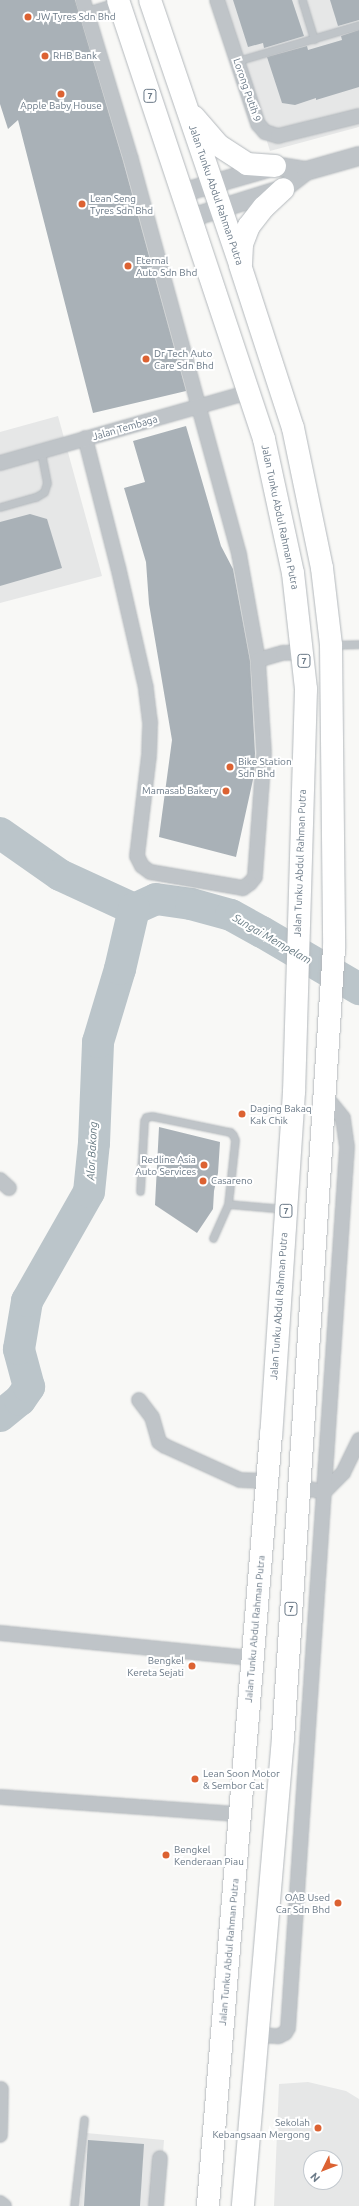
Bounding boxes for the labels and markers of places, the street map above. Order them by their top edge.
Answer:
place label: JW Tyres Sdn Bhd [36,11,116,23]
marker: JW Tyres Sdn Bhd [23,12,33,22]
place label: RHB Bank [53,50,97,62]
marker: RHB Bank [40,51,50,61]
marker: Apple Baby House [56,89,66,99]
place label: Apple Baby House [20,100,102,112]
place label: Lean Seng Tyres Sdn Bhd [90,192,153,216]
marker: Lean Seng Tyres Sdn Bhd [77,199,87,209]
place label: Eternal Auto Sdn Bhd [136,254,197,278]
marker: Eternal Auto Sdn Bhd [123,261,133,271]
place label: Dr Tech Auto Care Sdn Bhd [154,347,214,370]
marker: Dr Tech Auto Care Sdn Bhd [141,354,151,364]
place label: Bike Station Sdn Bhd [238,755,292,778]
marker: Bike Station Sdn Bhd [225,762,235,772]
place label: Mamasab Bakery [142,785,218,797]
marker: Mamasab Bakery [221,786,231,796]
place label: Daging Bakaq Kak Chik [250,1102,312,1126]
marker: Daging Bakaq Kak Chik [237,1109,247,1119]
place label: Redline Asia Auto Services [135,1153,196,1176]
marker: Redline Asia Auto Services [199,1160,209,1170]
place label: Casareno [211,1175,253,1187]
marker: Casareno [198,1176,208,1186]
place label: Bengkel Kereta Sejati [127,1654,184,1678]
marker: Bengkel Kereta Sejati [187,1661,197,1671]
place label: Lean Soon Motor & Sembor Cat [203,1767,280,1790]
marker: Lean Soon Motor & Sembor Cat [190,1774,200,1784]
place label: Bengkel Kenderaan Piau [174,1843,244,1866]
marker: Bengkel Kenderaan Piau [161,1850,171,1860]
place label: OAB Used Car Sdn Bhd [276,1891,330,1914]
marker: OAB Used Car Sdn Bhd [333,1898,343,1908]
place label: Sekolah Kebangsaan Mergong [212,2116,310,2140]
marker: Sekolah Kebangsaan Mergong [313,2123,323,2133]

